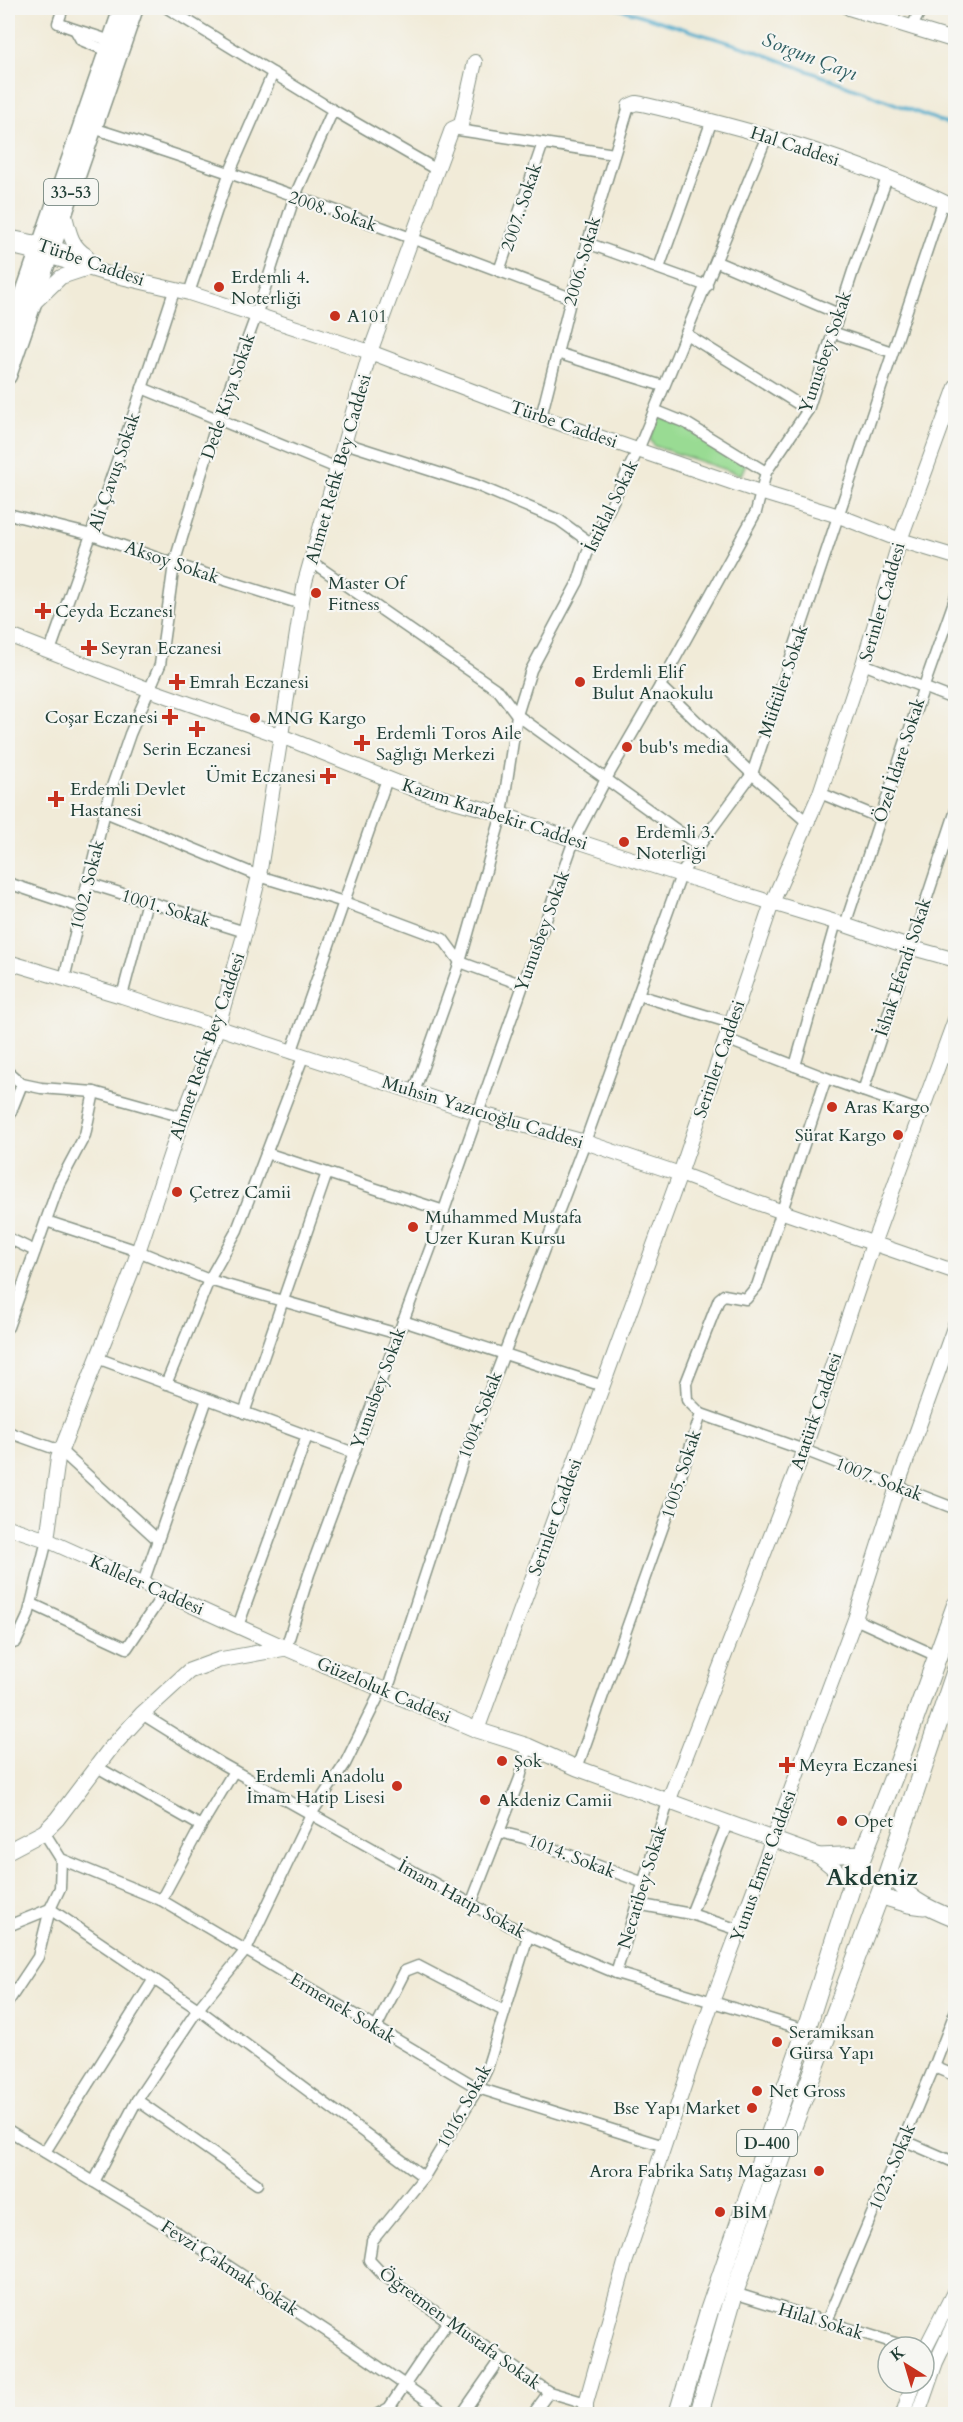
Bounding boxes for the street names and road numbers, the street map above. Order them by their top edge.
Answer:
street label: Hal Caddesi [747,120,843,173]
street label: 2007. Sokak [495,159,548,255]
road number: 33-53 [44,179,98,205]
street label: 2008. Sokak [285,185,381,238]
street label: 2006. Sokak [558,213,607,309]
street label: Türbe Caddesi [34,232,148,293]
street label: Yunusbey Sokak [793,288,858,416]
street label: Dede Kiya Sokak [195,329,262,463]
street label: Ahmet Refik Bey Caddesi [299,371,378,567]
street label: Türbe Caddesi [507,394,621,455]
street label: Ali Çavuş Sokak [82,409,147,535]
street label: İstiklal Sokak [578,455,645,557]
street label: Aksoy Sokak [121,535,223,590]
street label: Serinler Caddesi [853,539,911,665]
street label: Müftüler Sokak [752,621,815,741]
street label: Özel İdare Sokak [867,694,932,826]
street label: Kazım Karabekir Caddesi [399,773,591,856]
street label: 1002. Sokak [64,837,111,933]
street label: Yunusbey Sokak [509,867,576,995]
street label: 1001. Sokak [118,883,214,934]
street label: İshak Efendi Sokak [869,894,938,1040]
street label: Ahmet Refik Bey Caddesi [164,949,251,1143]
street label: Serinler Caddesi [688,997,751,1121]
street label: Muhsin Yazıcıoğlu Caddesi [379,1070,587,1155]
street label: Yunusbey Sokak [345,1324,412,1452]
street label: Atatürk Caddesi [785,1349,848,1473]
street label: 1004. Sokak [452,1367,509,1463]
street label: 1005. Sokak [655,1426,708,1522]
street label: 1007. Sokak [831,1451,927,1508]
street label: Serinler Caddesi [523,1455,588,1579]
street label: Kalleler Caddesi [86,1549,208,1622]
street label: Güzeloluk Caddesi [313,1651,455,1730]
street label: Yunus Emre Caddesi [724,1787,803,1946]
street label: Necatibey Sokak [612,1822,673,1952]
street label: 1014. Sokak [524,1828,620,1885]
street label: İmam Hatip Sokak [393,1854,531,1945]
street label: Ermenek Sokak [285,1967,401,2050]
street label: 1016. Sokak [431,2060,498,2153]
street label: 1023. Sokak [863,2120,922,2214]
road number: D-400 [737,2130,797,2156]
street label: Fevzi Çakmak Sokak [156,2214,304,2323]
street label: Öğretmen Mustafa Sokak [374,2261,546,2396]
street label: Hilal Sokak [775,2297,867,2346]

